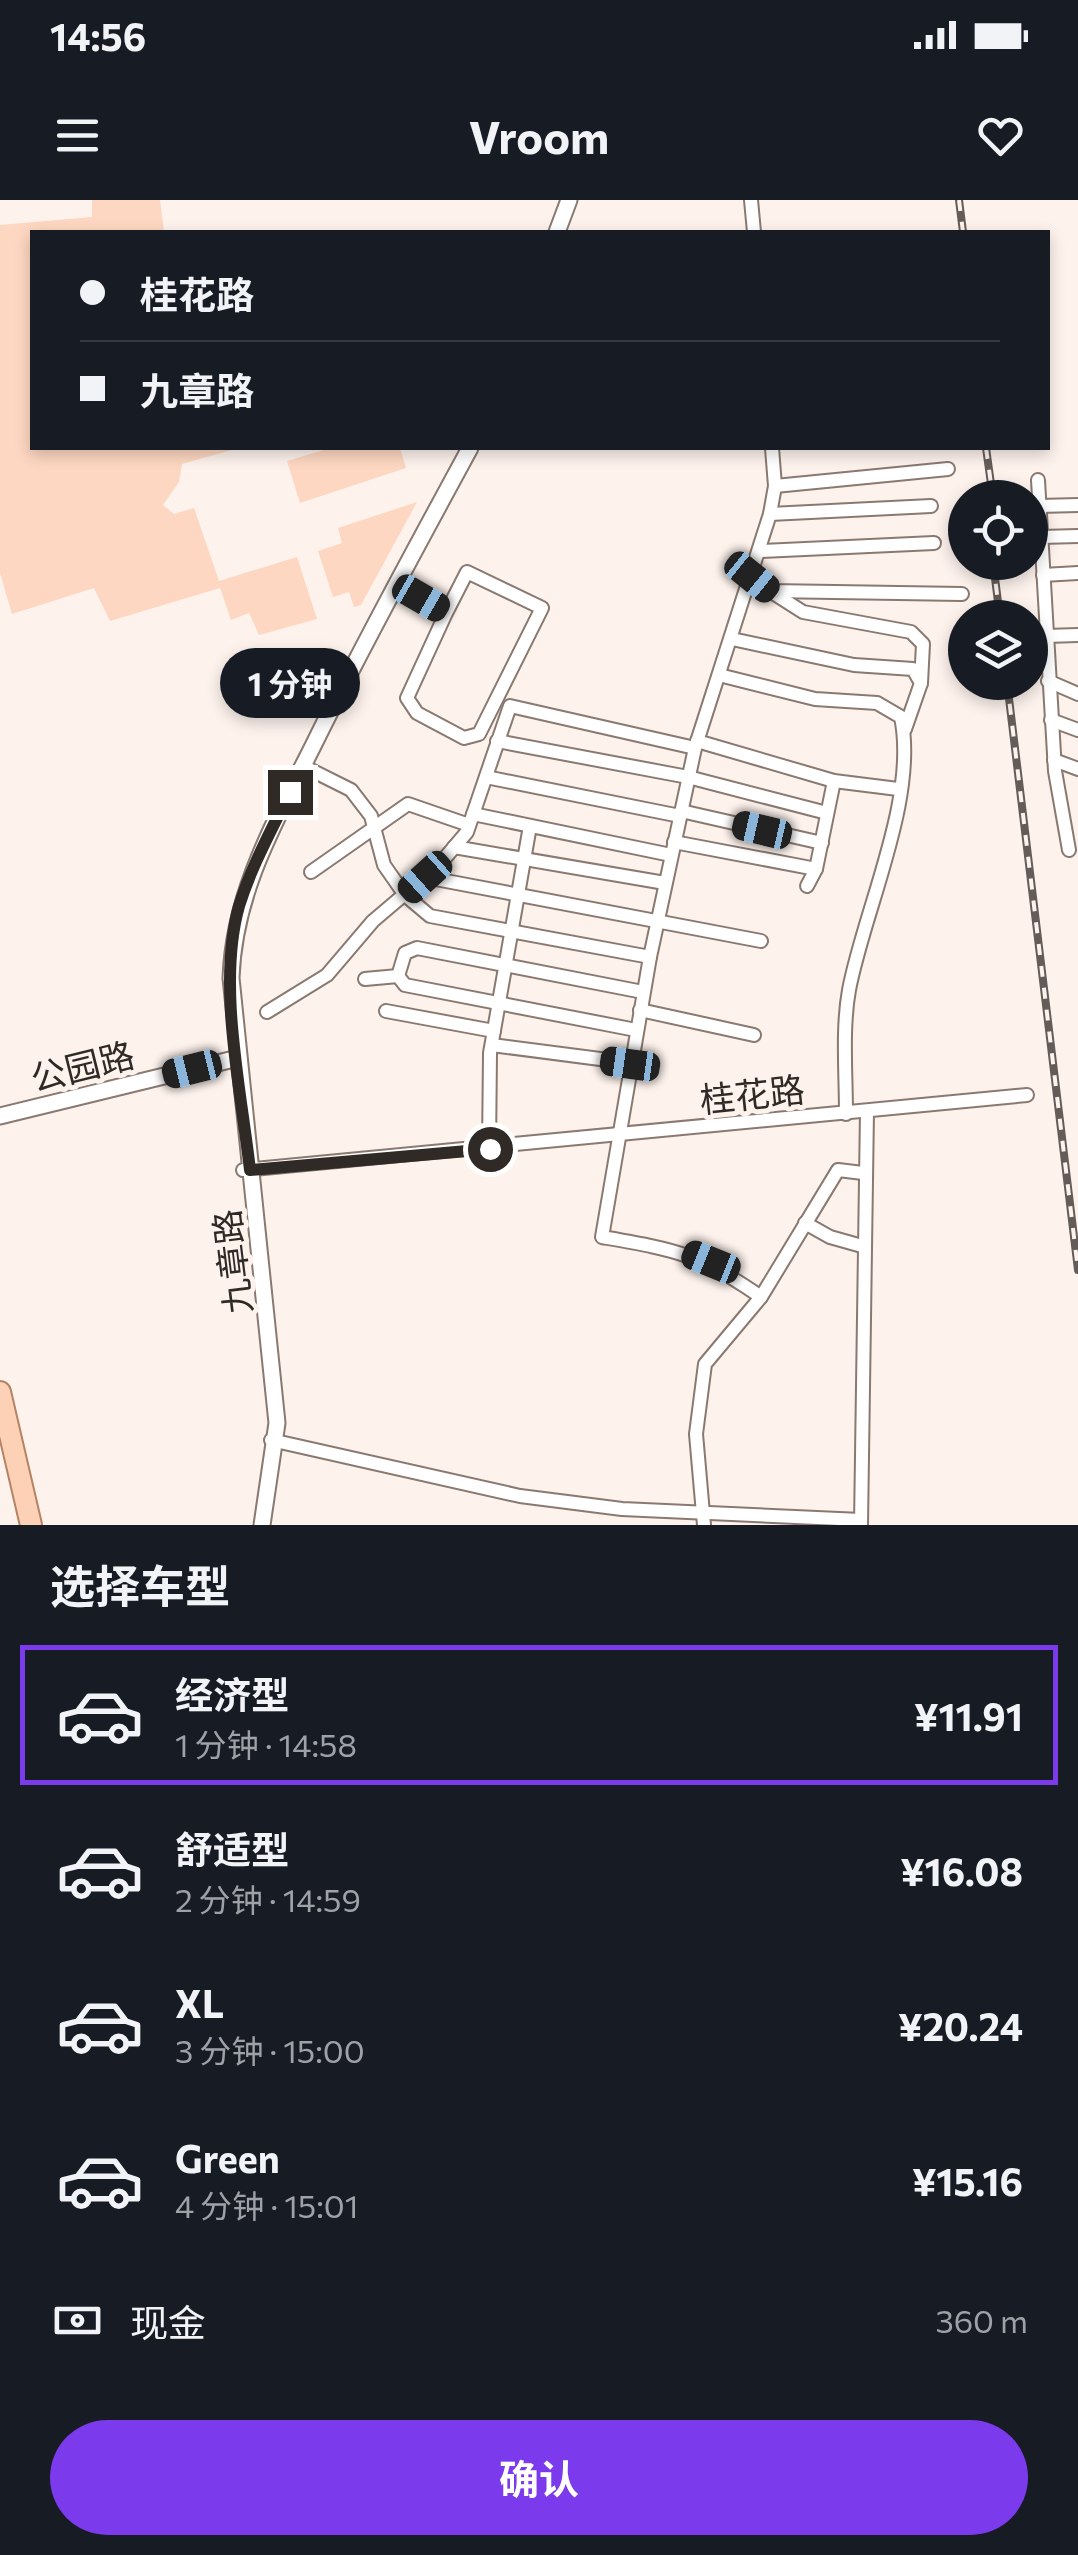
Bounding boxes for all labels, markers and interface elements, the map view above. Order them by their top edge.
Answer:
text: 14:56 [50,12,146,59]
icon: menu [50,108,105,163]
text: Vroom [469,108,609,163]
icon: heart [973,108,1028,163]
text: 桂花路 [140,270,254,317]
text: 九章路 [140,366,254,413]
map controls [948,480,1048,700]
button: locate [948,480,1048,580]
car [719,546,785,608]
car [388,570,454,626]
button: layers [948,600,1048,700]
callout: 1 分钟 [220,647,360,717]
text: 1 分钟 [248,663,332,703]
route end [268,770,313,815]
car [729,809,795,851]
car [393,846,457,908]
street label: 公园路 [26,1031,138,1099]
car [598,1045,662,1083]
car [159,1047,225,1091]
street label: 桂花路 [698,1066,806,1120]
route start [468,1127,513,1172]
street label: 九章路 [203,1207,259,1317]
car [678,1237,744,1287]
text: 选择车型 [50,1557,230,1612]
icon: car [55,1670,145,1760]
text: 经济型 [175,1670,289,1717]
text: ¥11.91 [914,1692,1023,1739]
text: 1 分钟 · 14:58 [175,1724,357,1764]
icon: car [55,1825,145,1915]
text: 舒适型 [175,1825,289,1872]
text: ¥16.08 [900,1847,1023,1894]
text: 2 分钟 · 14:59 [175,1879,361,1919]
text: XL [175,1979,224,2026]
icon: car [55,1980,145,2070]
text: ¥20.24 [898,2002,1023,2049]
text: 3 分钟 · 15:00 [175,2030,365,2070]
text: Green [175,2134,280,2181]
icon: car [55,2135,145,2225]
text: ¥15.16 [912,2157,1023,2204]
text: 4 分钟 · 15:01 [175,2185,358,2225]
icon: cash [50,2293,105,2348]
text: 现金 [130,2298,206,2345]
text: 360 m [935,2300,1028,2340]
button: 确认 [50,2420,1028,2535]

